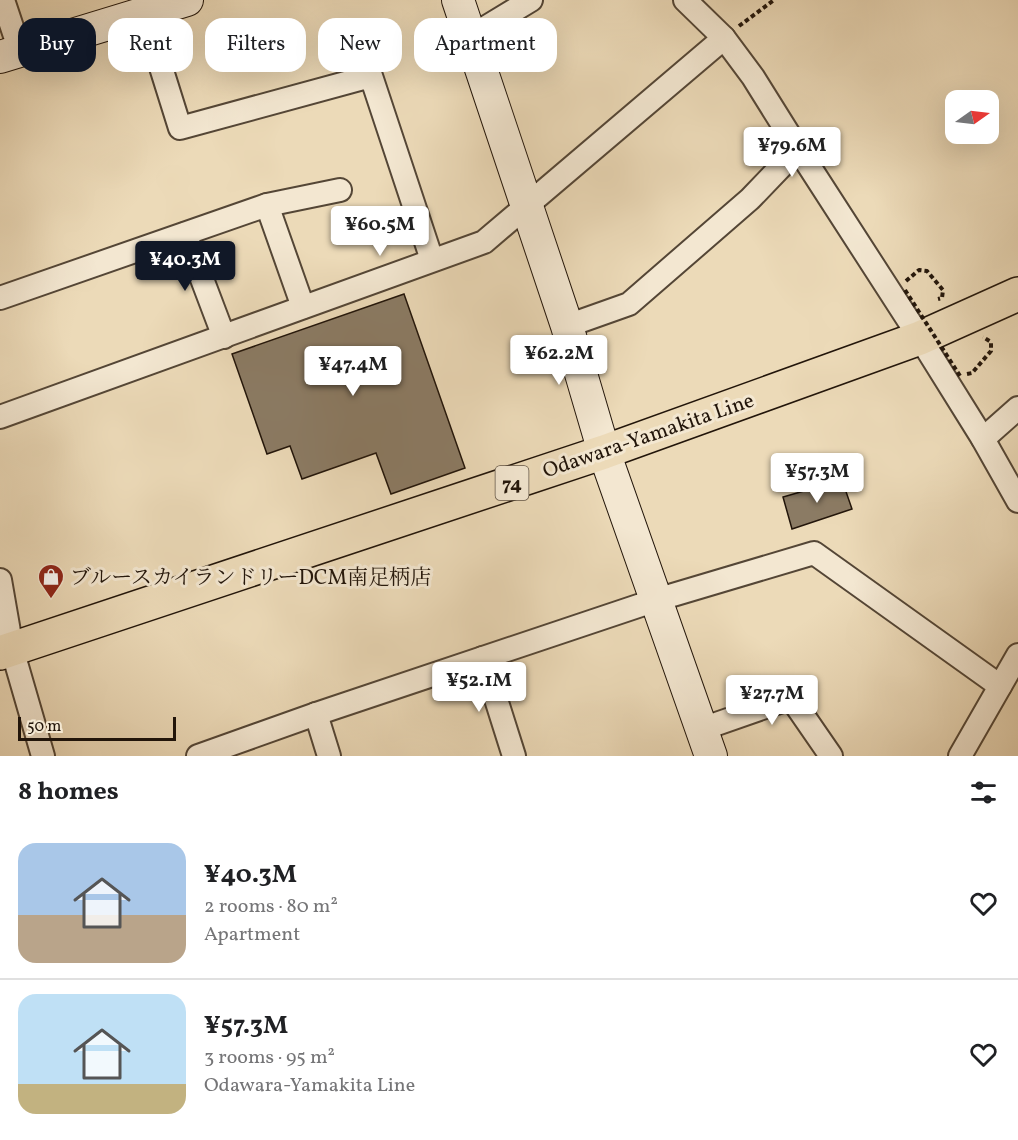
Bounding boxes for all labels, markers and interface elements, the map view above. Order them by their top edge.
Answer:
chip: Buy [18,18,96,72]
chip: Rent [108,18,193,72]
chip: Filters [205,18,306,72]
chip: New [318,18,402,72]
chip: Apartment [414,18,557,72]
north arrow [945,90,999,144]
map controls [945,90,999,144]
pin: ¥79.6M [743,127,841,178]
text: ¥79.6M [758,132,826,160]
pin: ¥60.5M [331,206,429,257]
text: ¥60.5M [345,211,415,239]
pin: ¥40.3M [136,241,234,292]
text: ¥40.3M [149,246,221,274]
pin: ¥62.2M [510,335,608,386]
text: ¥62.2M [524,340,594,368]
pin: ¥47.4M [304,346,402,397]
text: ¥47.4M [318,351,388,379]
street label: Odawara-Yamakita Line [539,387,758,486]
pin: ¥57.3M [768,453,866,504]
text: ¥57.3M [785,458,849,486]
road number: 74 [496,466,528,500]
shop icon: ブルースカイランドリーDCM南足柄店 [36,562,66,600]
place label: ブルースカイランドリーDCM南足柄店 [70,564,431,593]
pin: ¥52.1M [430,662,528,713]
text: ¥52.1M [446,667,512,695]
pin: ¥27.7M [723,675,821,726]
text: ¥27.7M [740,680,804,708]
scale bar [18,714,176,742]
text: 50 m [27,716,61,738]
text: 8 homes [18,774,119,810]
icon: filters [967,776,1000,809]
text: ¥40.3M [204,857,297,893]
icon: home [66,867,138,939]
icon: heart [967,887,1000,920]
text: 2 rooms · 80 m² [204,893,338,921]
text: Apartment [204,921,300,949]
text: ¥57.3M [204,1008,288,1044]
icon: home [66,1018,138,1090]
icon: heart [967,1038,1000,1071]
text: 3 rooms · 95 m² [204,1044,335,1072]
text: Odawara-Yamakita Line [204,1072,415,1100]

